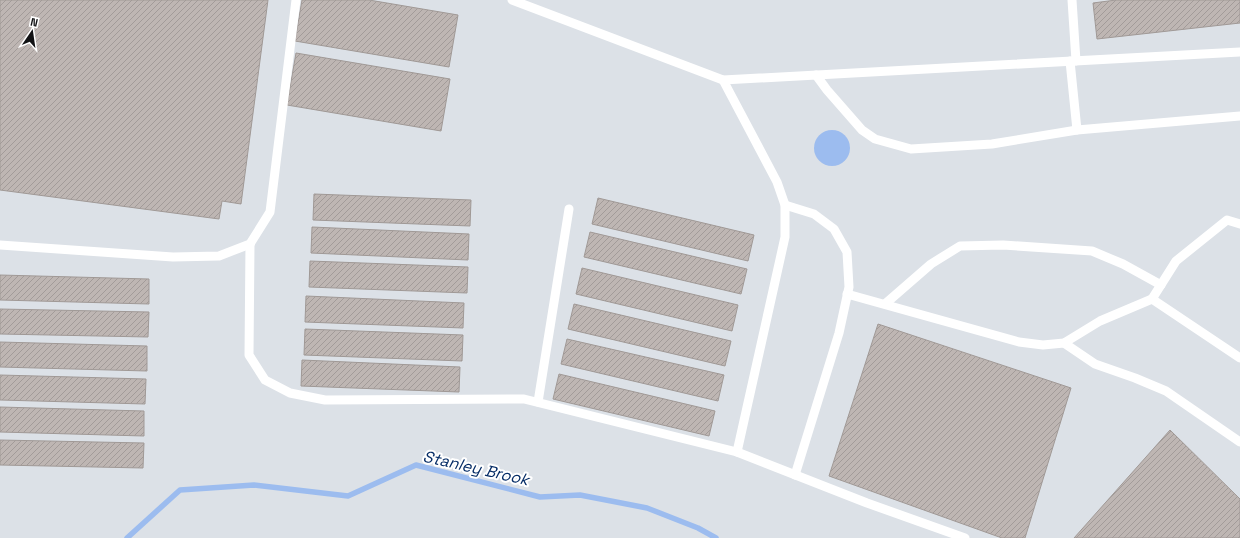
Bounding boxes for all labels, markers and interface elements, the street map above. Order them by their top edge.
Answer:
north arrow [12,12,52,52]
text: N [29,15,39,30]
water label: Stanley Brook [421,446,533,491]

